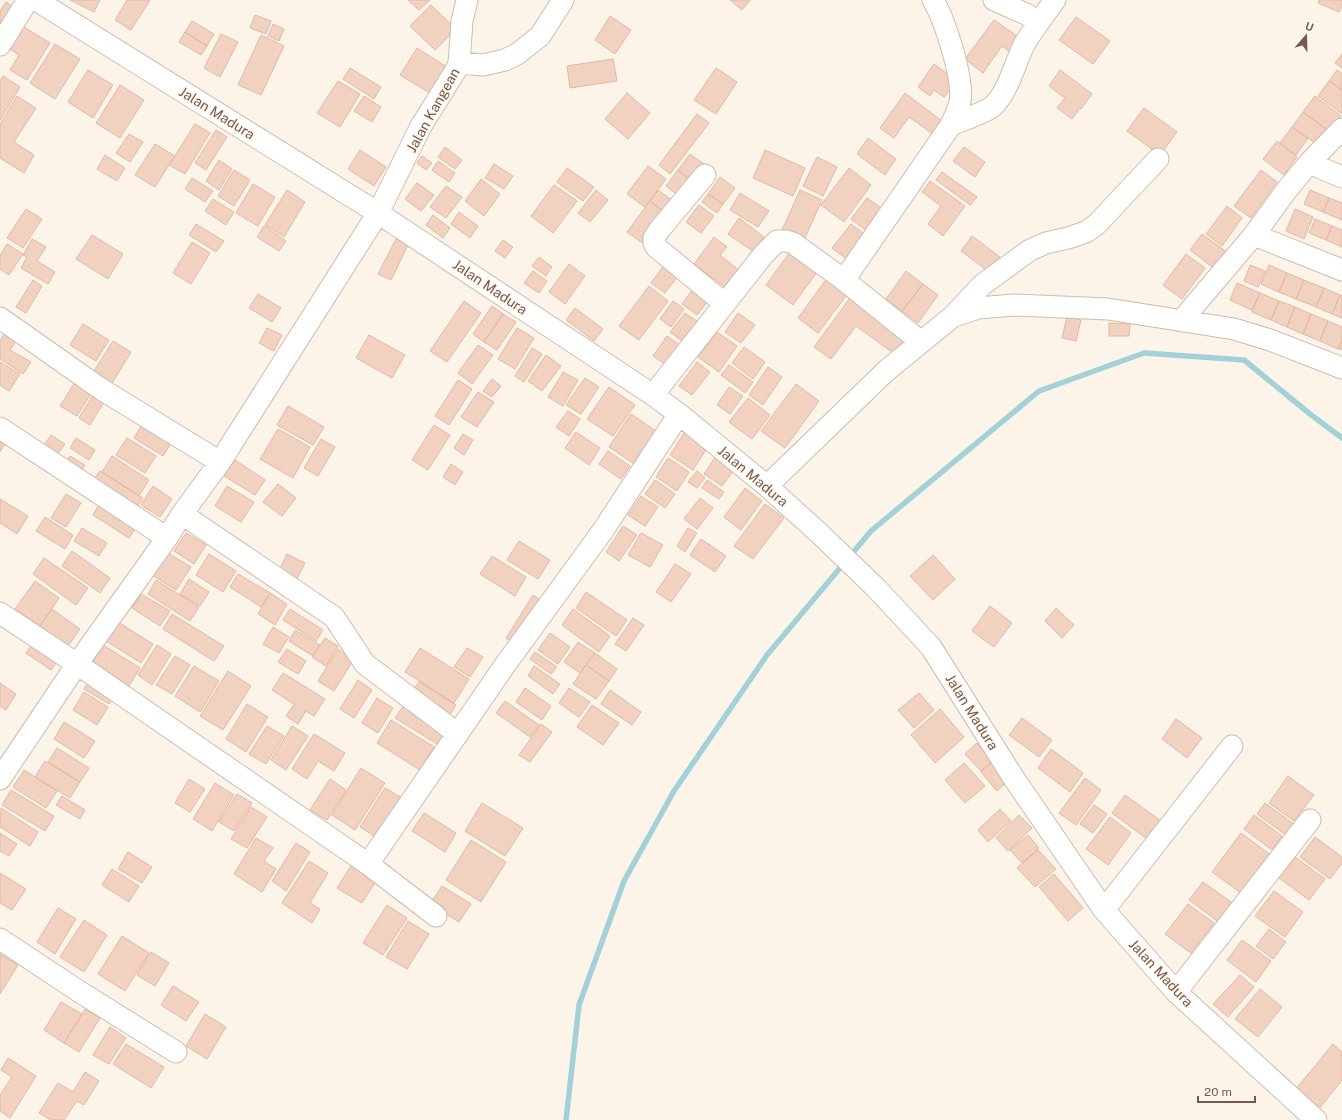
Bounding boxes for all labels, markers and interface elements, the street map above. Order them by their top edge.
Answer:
north arrow [1286,16,1326,56]
text: U [1304,20,1315,34]
street label: Jalan Kangean [403,65,463,155]
street label: Jalan Madura [176,83,258,143]
street label: Jalan Madura [450,256,530,318]
street label: Jalan Madura [715,442,791,510]
street label: Jalan Madura [942,671,1002,753]
street label: Jalan Madura [1126,936,1196,1010]
scale bar [1198,1078,1255,1104]
text: 20 m [1204,1085,1232,1099]

